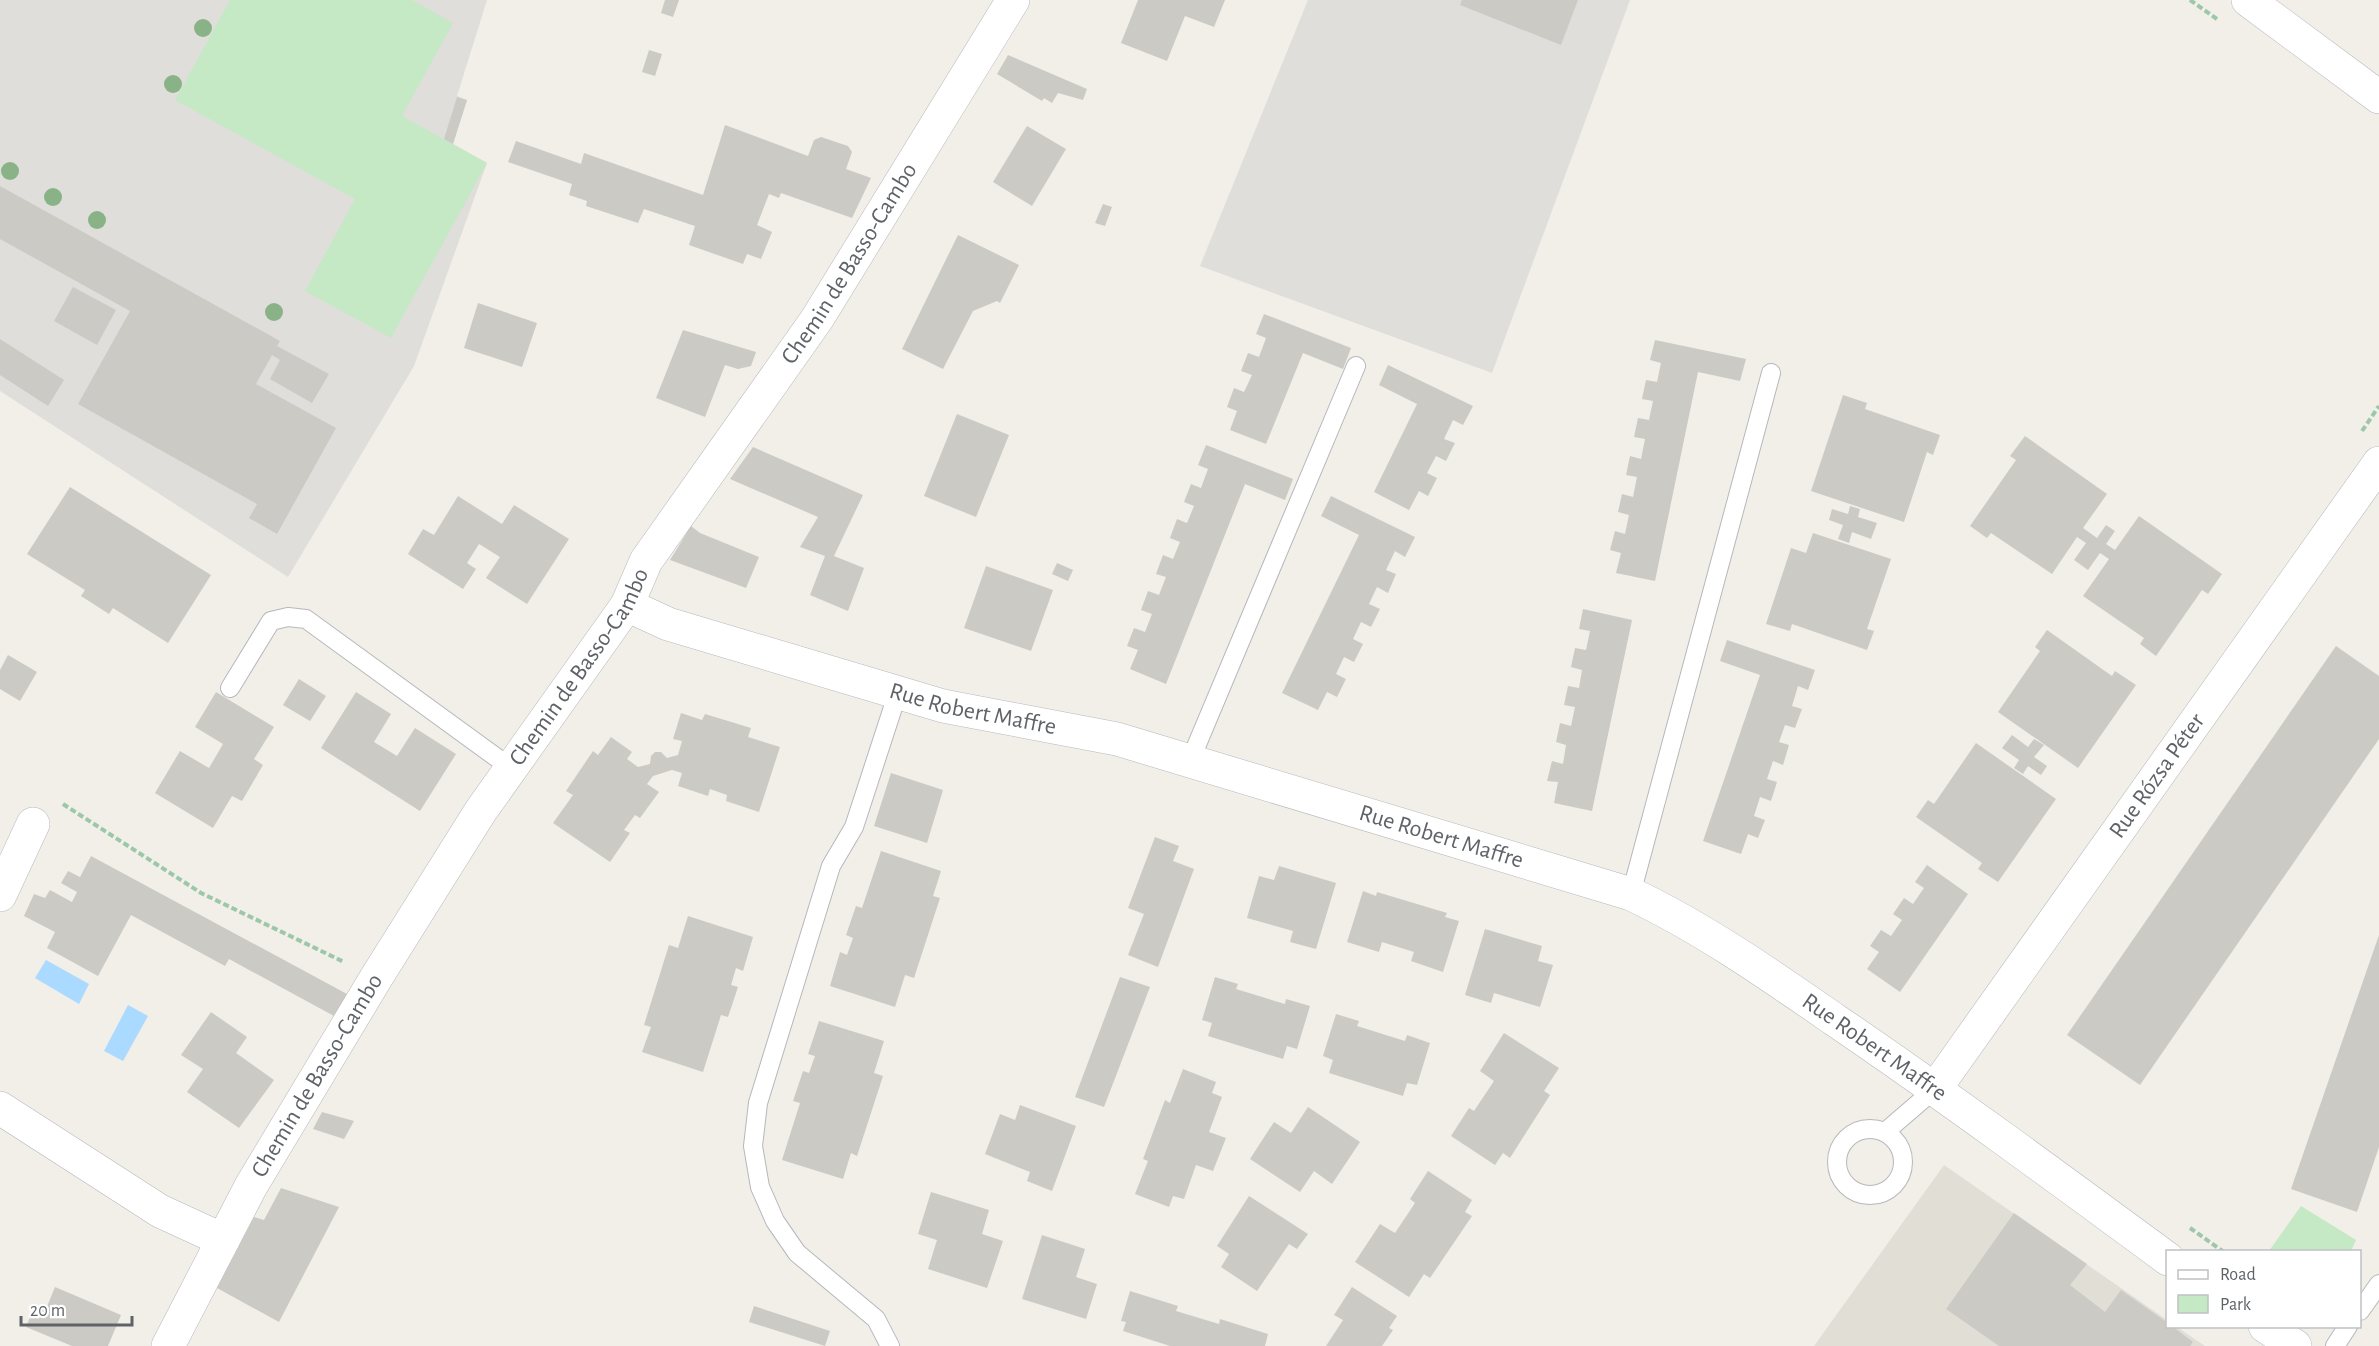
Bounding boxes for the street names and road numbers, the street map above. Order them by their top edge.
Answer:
street label: Chemin de Basso-Cambo [777,159,922,369]
street label: Chemin de Basso-Cambo [505,565,653,770]
street label: Rue Robert Maffre [887,679,1058,739]
street label: Rue Rózsa Péter [2105,709,2209,843]
street label: Rue Robert Maffre [1356,801,1526,873]
street label: Chemin de Basso-Cambo [247,970,387,1181]
street label: Rue Robert Maffre [1798,989,1951,1106]

